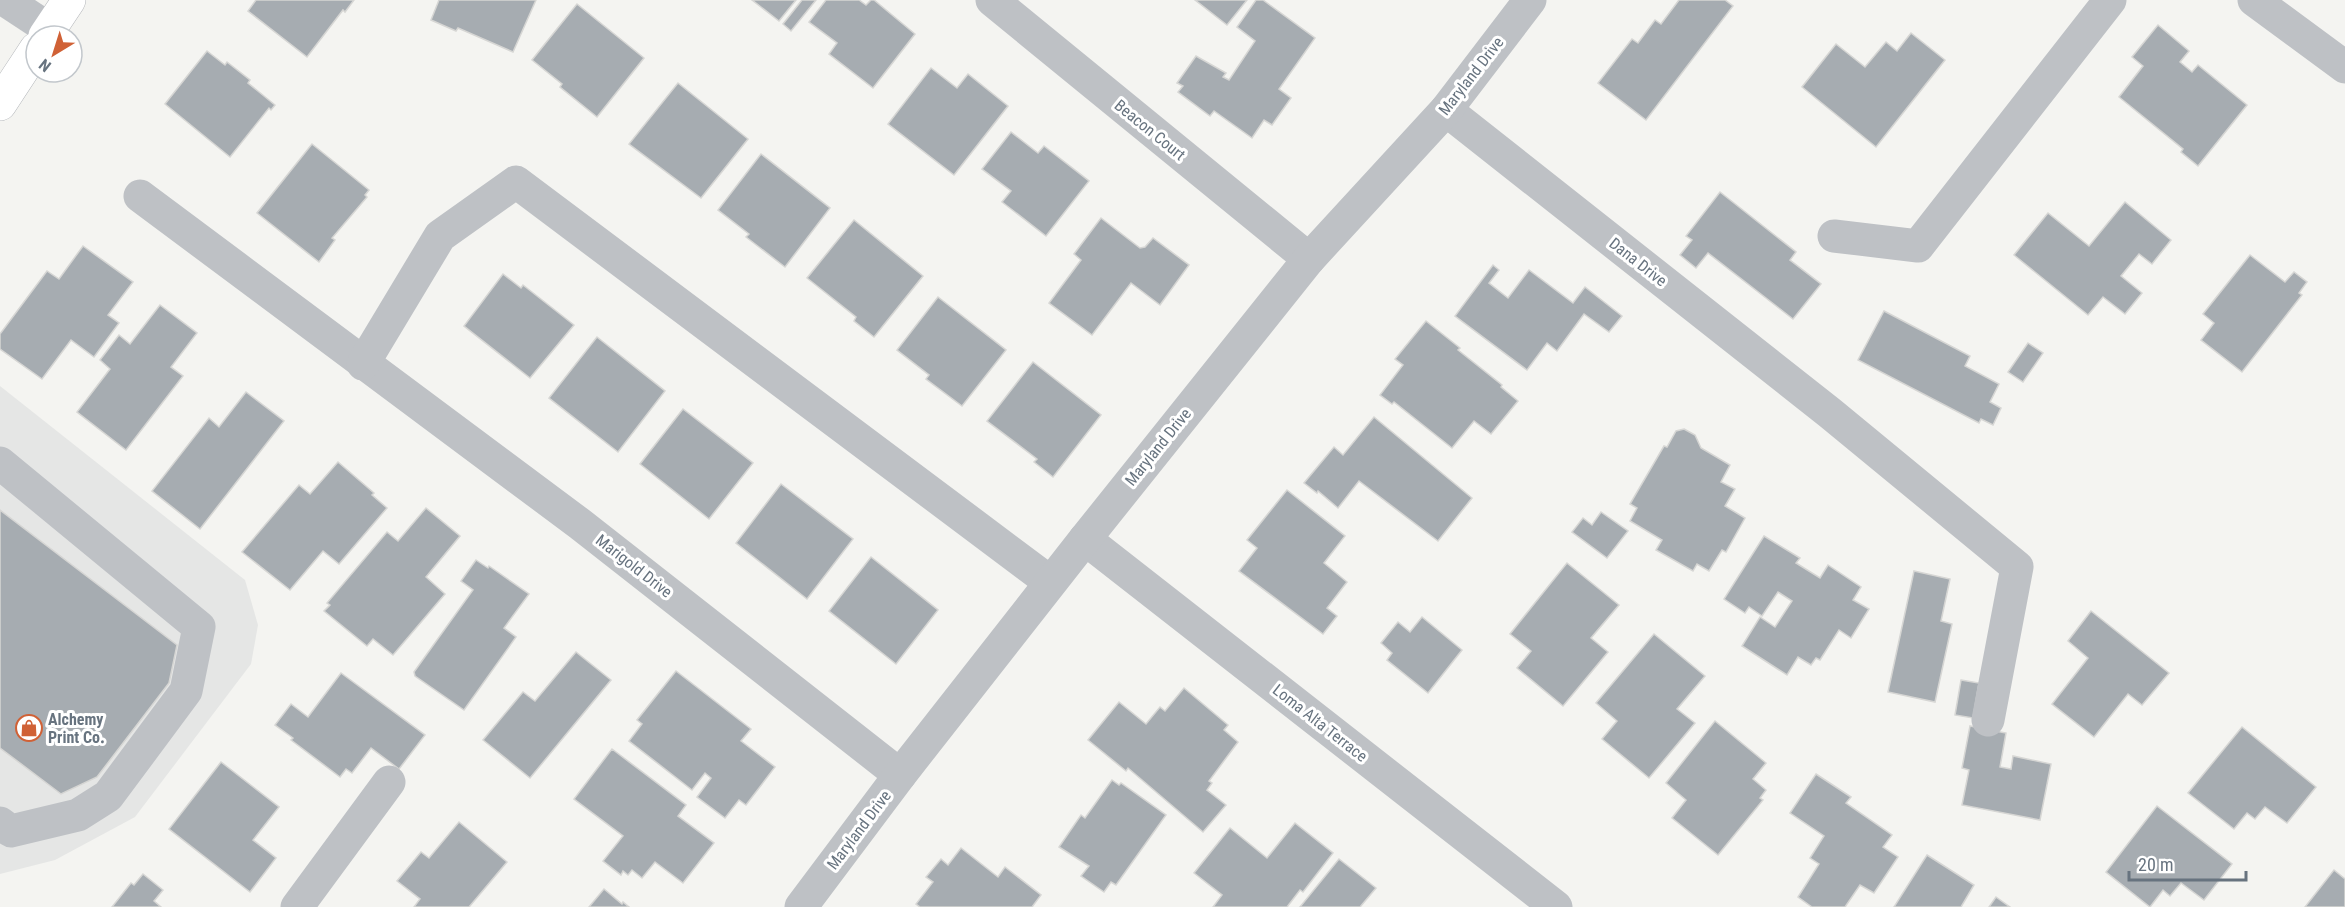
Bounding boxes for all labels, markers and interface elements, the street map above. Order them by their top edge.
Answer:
north arrow [24,24,84,84]
street label: Maryland Drive [1435,33,1507,119]
text: N [35,55,55,76]
street label: Beacon Court [1111,96,1189,164]
street label: Dana Drive [1605,234,1671,290]
street label: Maryland Drive [1121,404,1195,490]
street label: Marigold Drive [592,530,676,602]
street label: Loma Alta Terrace [1269,680,1371,766]
place label: Alchemy Print Co. [48,710,105,747]
shop icon: Alchemy Print Co. [14,713,44,743]
street label: Maryland Drive [823,787,895,873]
scale bar [2129,844,2246,882]
text: 20 m [2138,854,2173,875]

